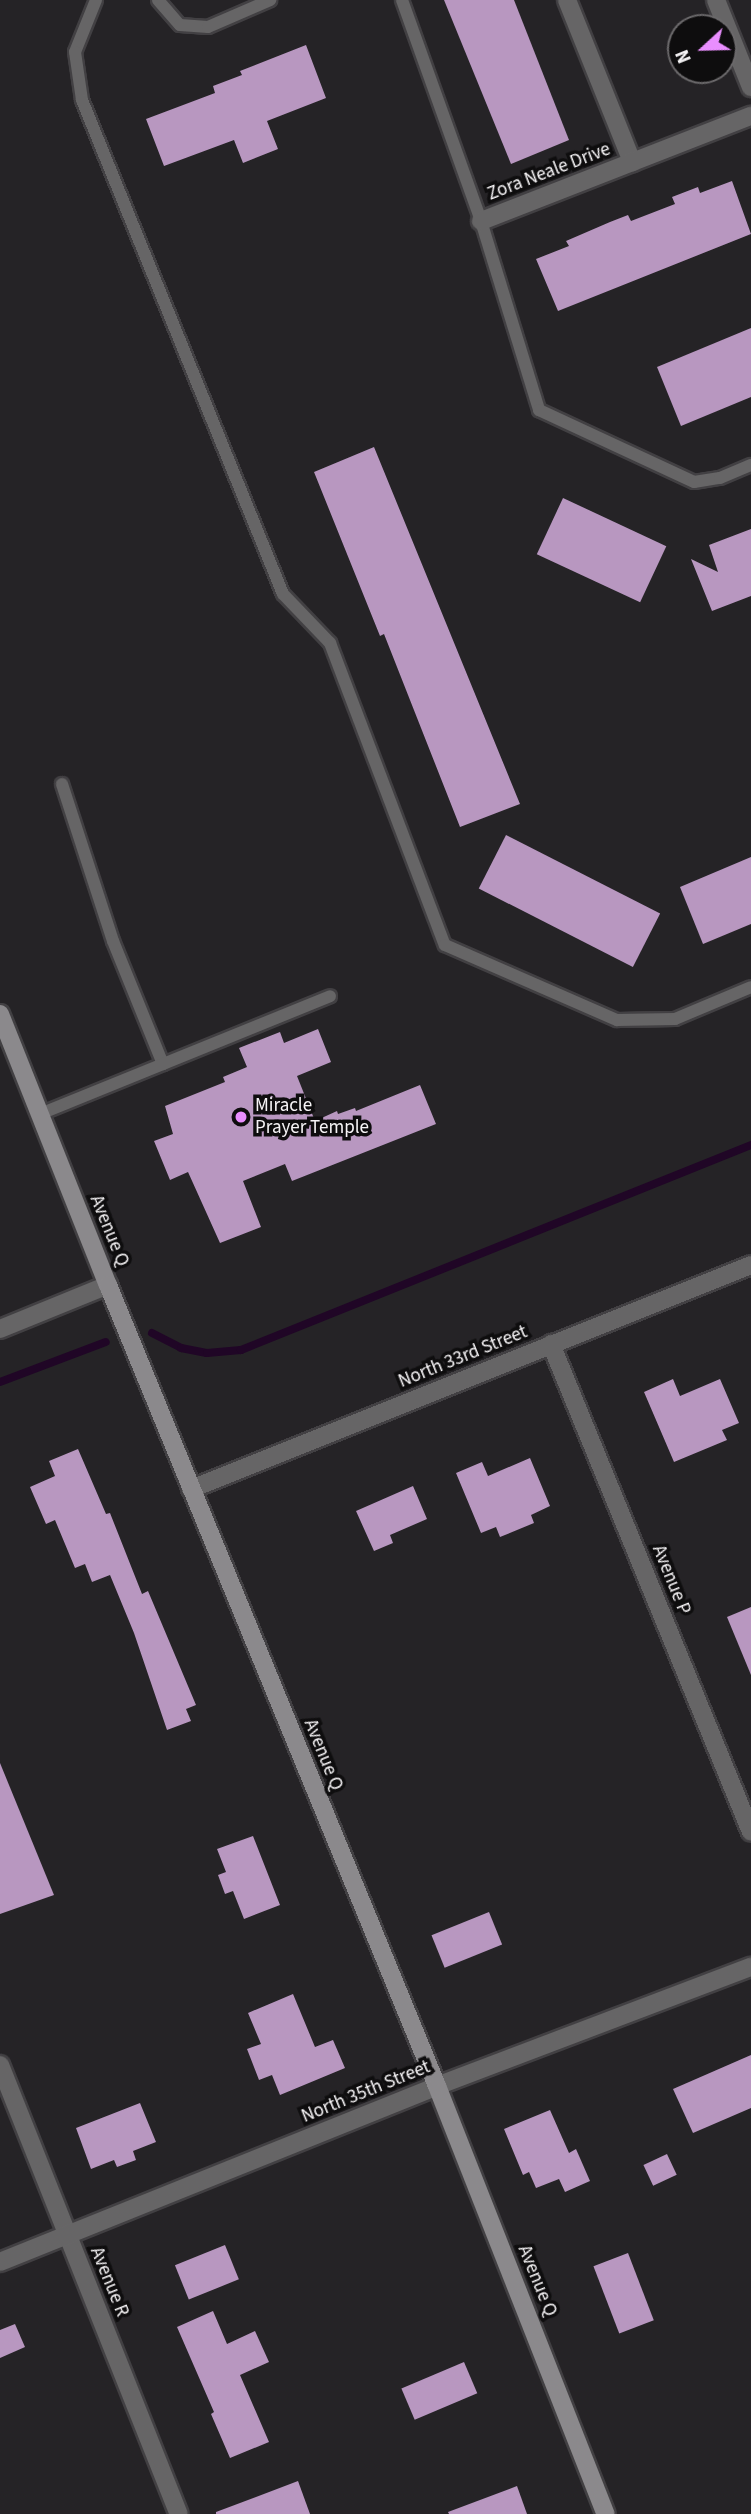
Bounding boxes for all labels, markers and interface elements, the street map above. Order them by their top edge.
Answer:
north arrow [667,14,737,84]
text: N [669,45,699,67]
street label: Zora Neale Drive [484,138,614,206]
place label: Miracle Prayer Temple [255,1095,369,1139]
marker: Miracle Prayer Temple [233,1109,249,1125]
street label: Avenue Q [84,1192,134,1270]
street label: North 33rd Street [395,1321,531,1393]
street label: Avenue P [647,1542,695,1618]
street label: Avenue Q [298,1716,348,1794]
street label: North 35th Street [298,2056,434,2128]
street label: Avenue Q [512,2242,562,2320]
street label: Avenue R [85,2244,133,2320]

